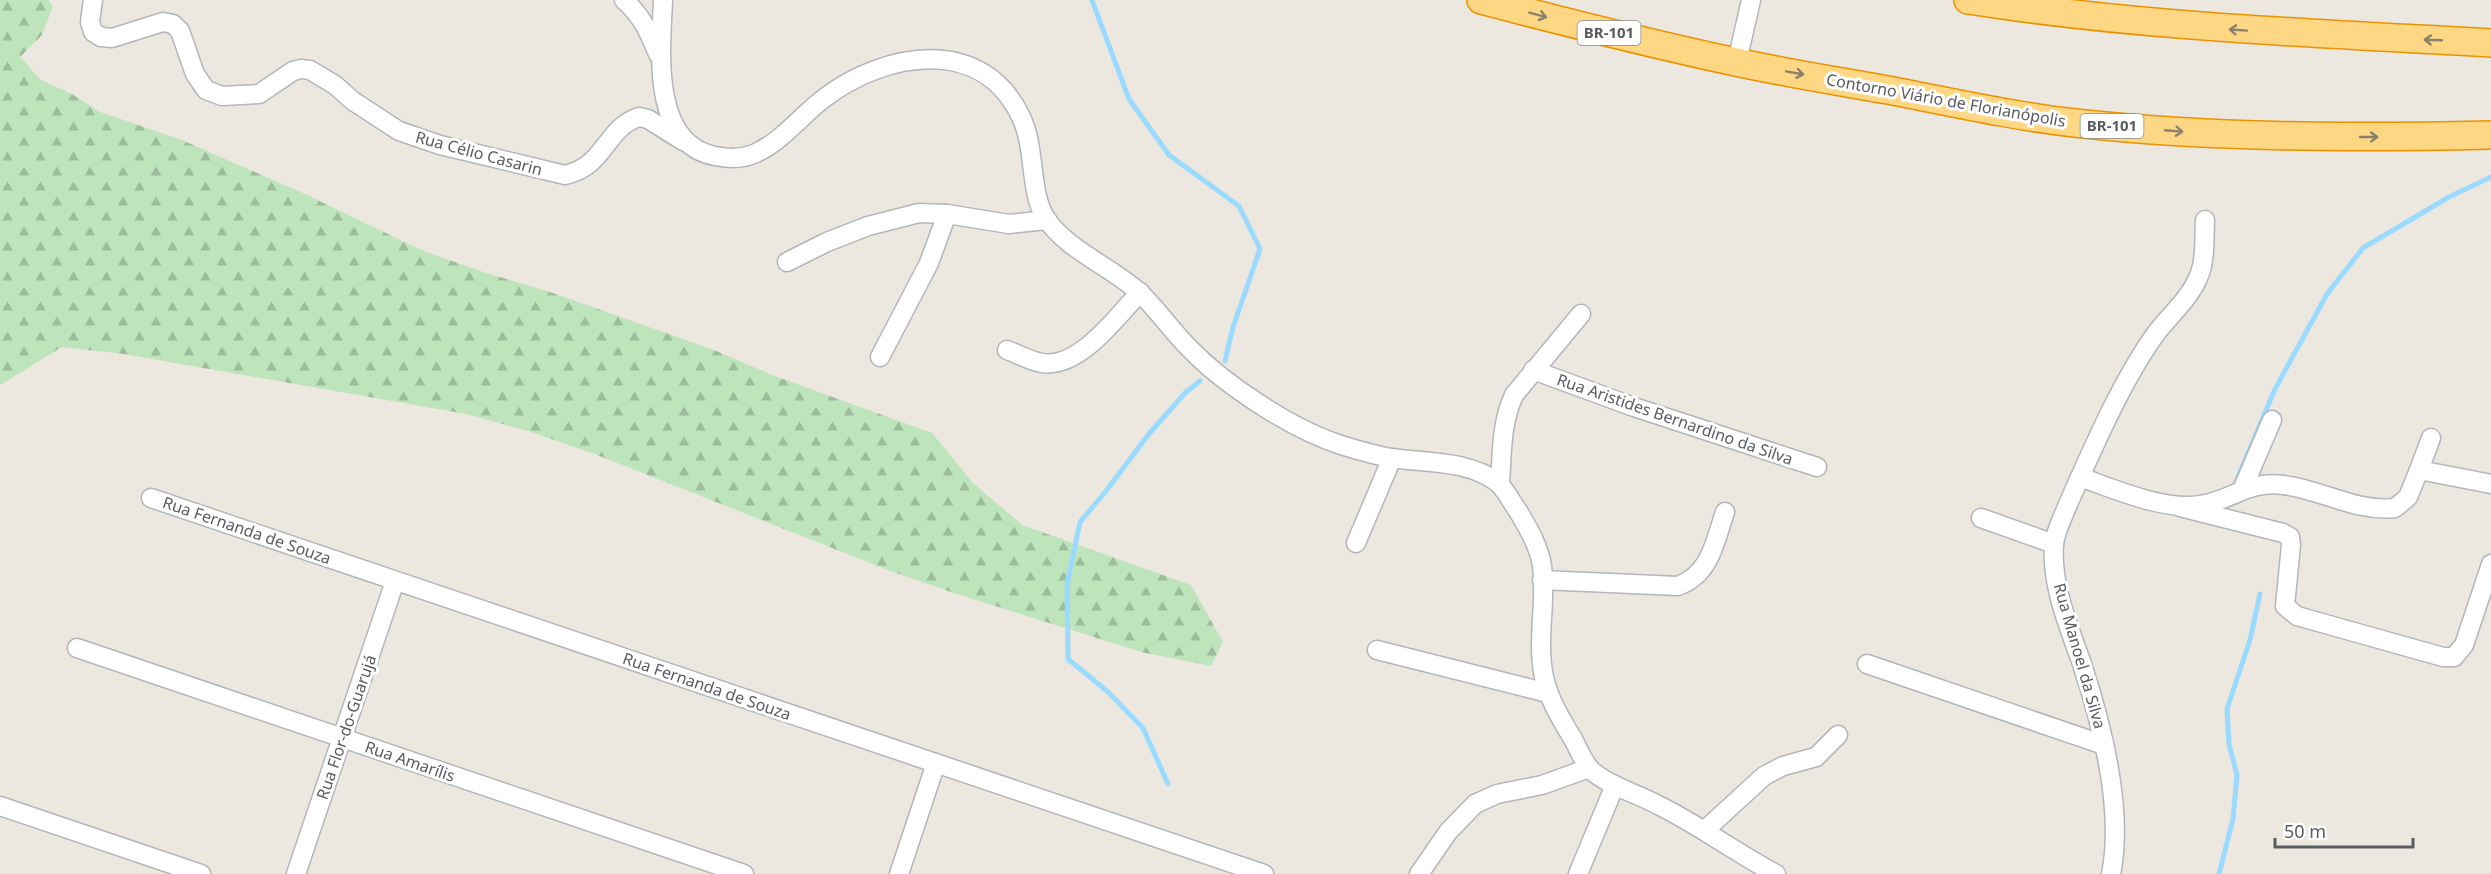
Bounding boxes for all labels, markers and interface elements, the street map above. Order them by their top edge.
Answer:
one-way arrow [1528,10,1547,21]
road number: BR-101 [1578,21,1640,45]
one-way arrow [2228,24,2248,35]
one-way arrow [2423,35,2443,46]
one-way arrow [1785,68,1804,79]
street label: Contorno Viário de Florianópolis [1825,68,2067,132]
road number: BR-101 [2080,114,2144,138]
street label: Rua Célio Casarin [413,125,545,181]
one-way arrow [2164,126,2184,137]
one-way arrow [2358,131,2378,143]
street label: Rua Aristides Bernardino da Silva [1554,368,1796,470]
street label: Rua Fernanda de Souza [160,491,334,569]
street label: Rua Manoel da Silva [2049,581,2111,731]
street label: Rua Fernanda de Souza [620,647,794,725]
street label: Rua Flor-do-Guarujá [311,652,381,802]
street label: Rua Amarílis [362,735,458,787]
scale bar [2275,811,2413,849]
text: 50 m [2284,819,2326,843]

